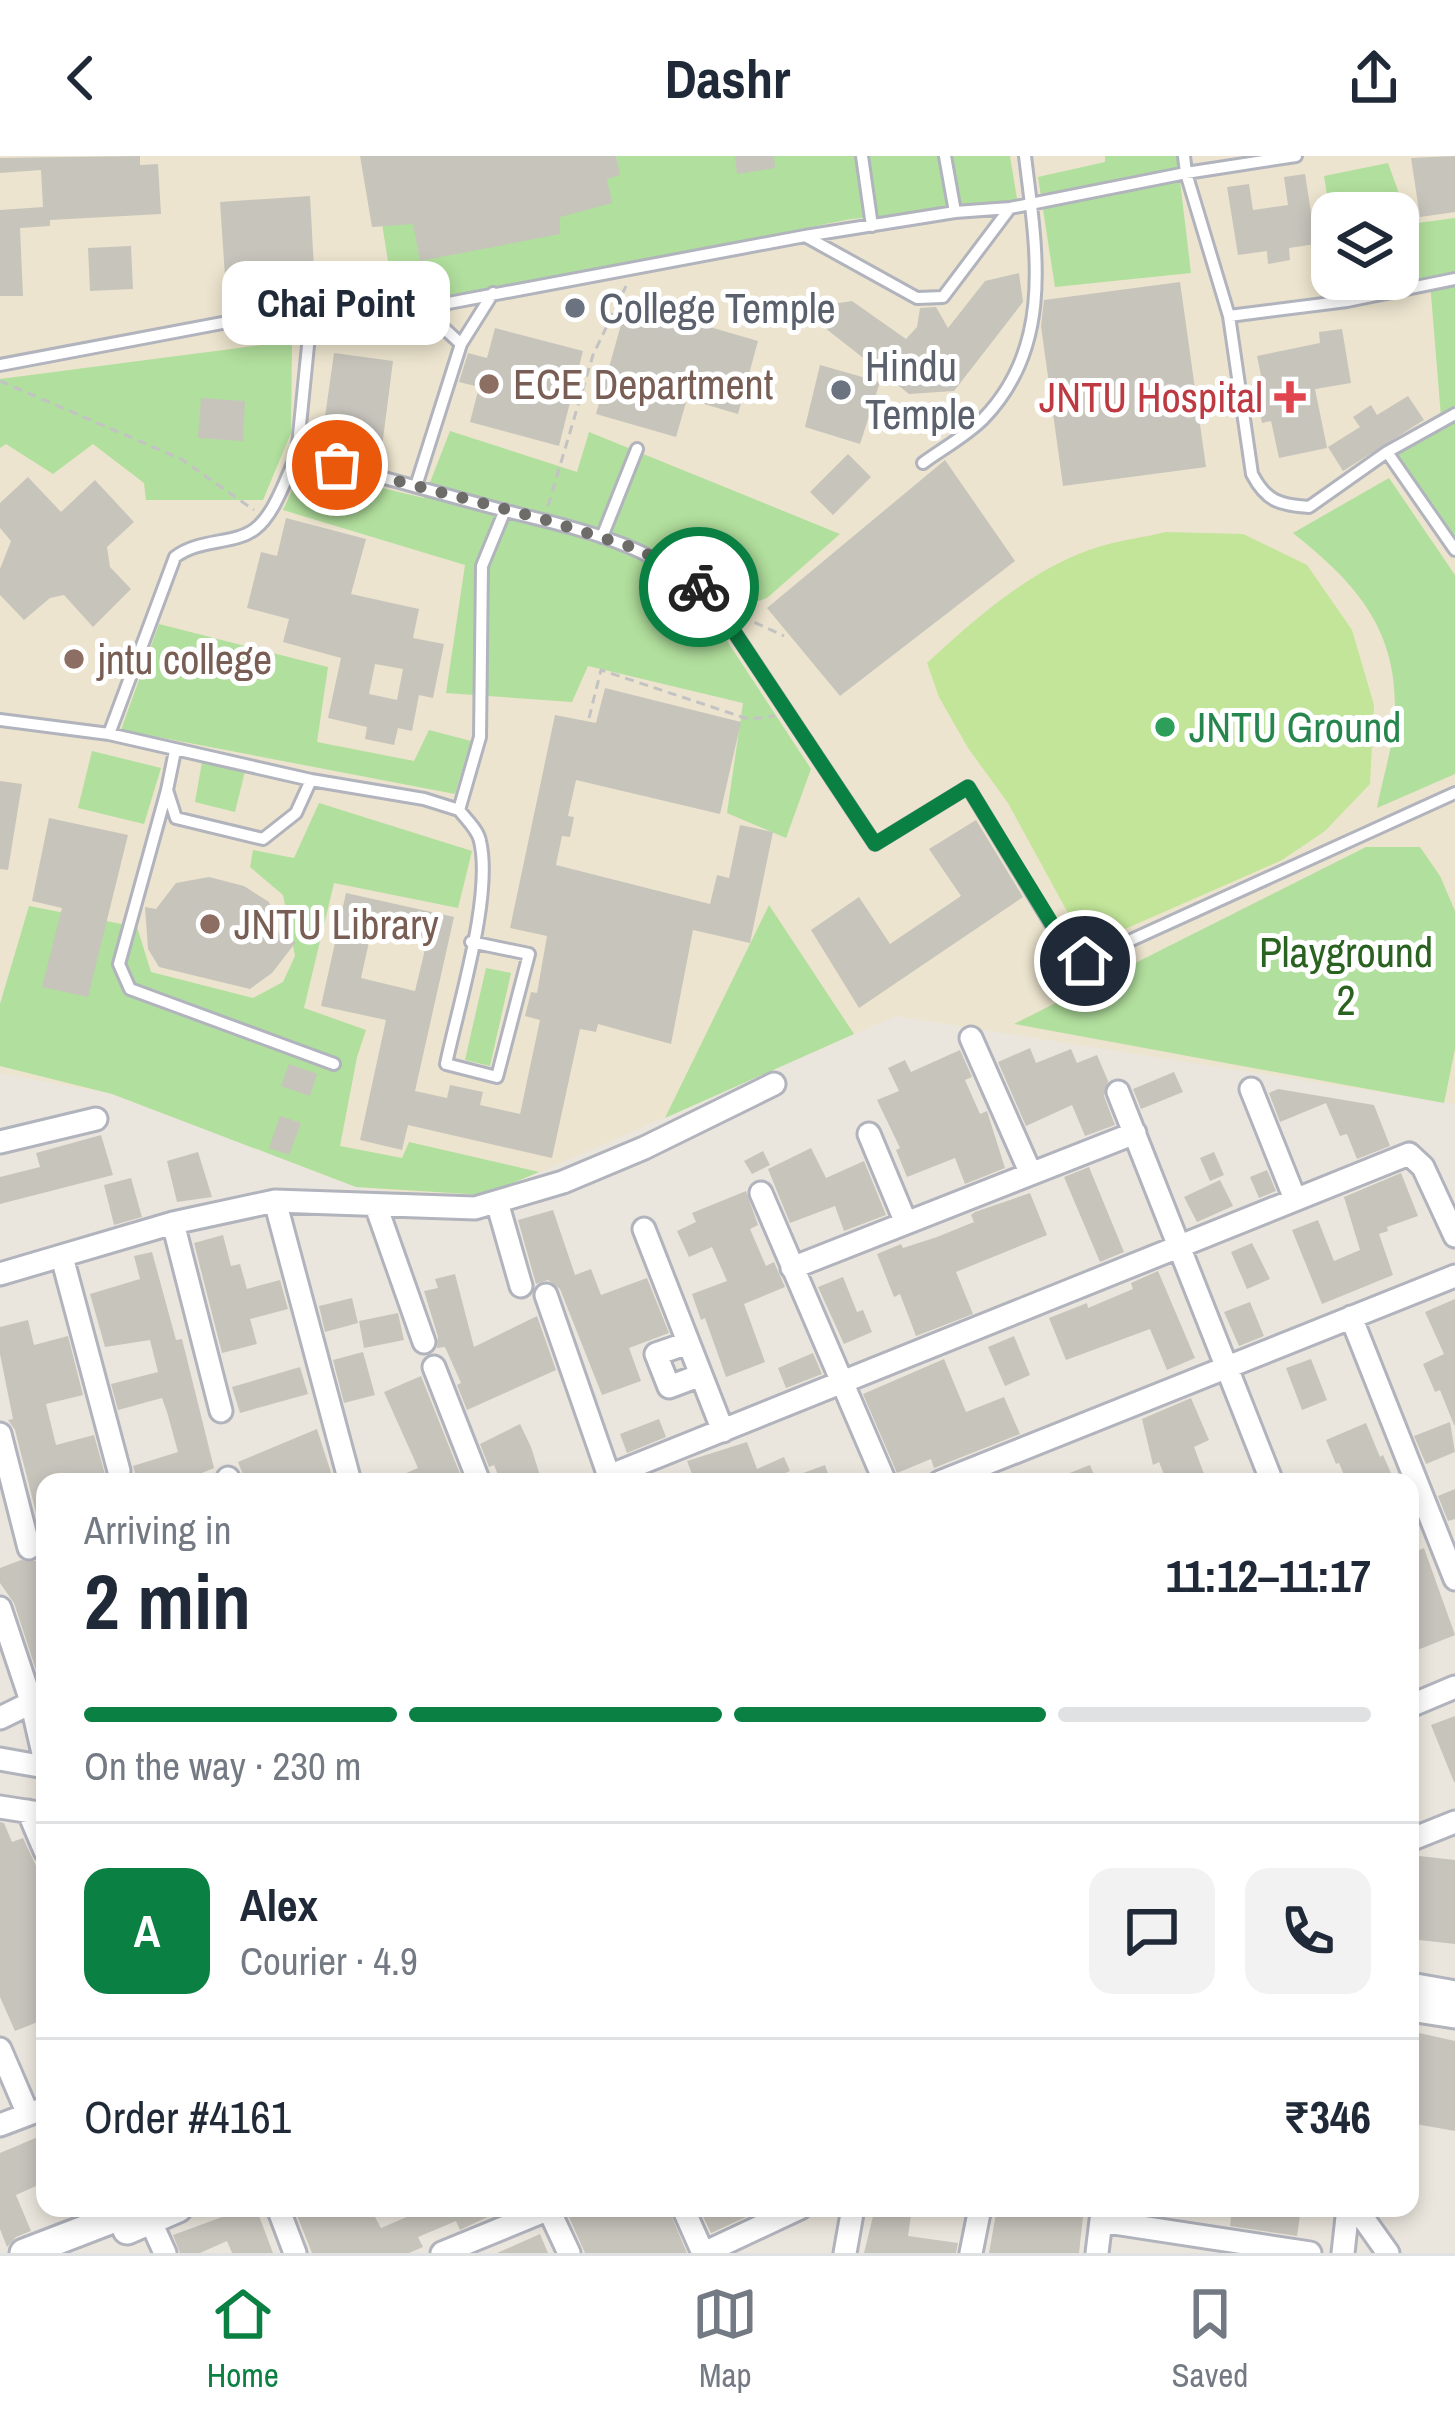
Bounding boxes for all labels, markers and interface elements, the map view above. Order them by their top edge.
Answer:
text: Dashr [665,42,790,115]
icon: back [48,45,114,111]
icon: share [1341,45,1407,111]
map controls [1311,192,1419,300]
button: layers [1311,192,1419,300]
callout: Chai Point [223,261,451,345]
text: Chai Point [257,277,415,329]
place label: College Temple [599,280,836,336]
marker: College Temple [562,295,588,321]
place label: Hindu Temple [865,338,976,442]
place label: ECE Department [513,356,773,412]
place label: JNTU Hospital [1039,369,1263,425]
marker: ECE Department [476,371,502,397]
marker: Hindu Temple [828,377,854,403]
marker: JNTU Hospital [1274,381,1306,413]
pin [286,414,388,516]
icon: bag [304,432,370,498]
courier [639,527,759,647]
icon: bike [666,554,732,620]
place label: jntu college [96,631,272,687]
marker: jntu college [61,646,87,672]
place label: JNTU Ground [1189,699,1401,755]
marker: JNTU Ground [1152,714,1178,740]
place label: JNTU Library [234,896,439,952]
pin [1034,910,1136,1012]
marker: JNTU Library [197,911,223,937]
park label: Playground 2 [1259,924,1433,1028]
icon: home [1052,928,1118,994]
text: Arriving in [84,1504,232,1556]
text: 11:12–11:17 [1166,1545,1371,1606]
text: 2 min [84,1548,251,1653]
text: On the way · 230 m [84,1740,361,1792]
button: chat [1089,1868,1215,1994]
button: phone [1245,1868,1371,1994]
text: Alex [240,1874,318,1935]
text: A [134,1900,160,1961]
text: Courier · 4.9 [240,1935,418,1987]
text: Order #4161 [84,2086,291,2147]
text: ₹346 [1283,2086,1371,2147]
tab: Home [207,2281,279,2397]
tab: Map [692,2281,758,2397]
tab: Saved [1172,2281,1248,2397]

